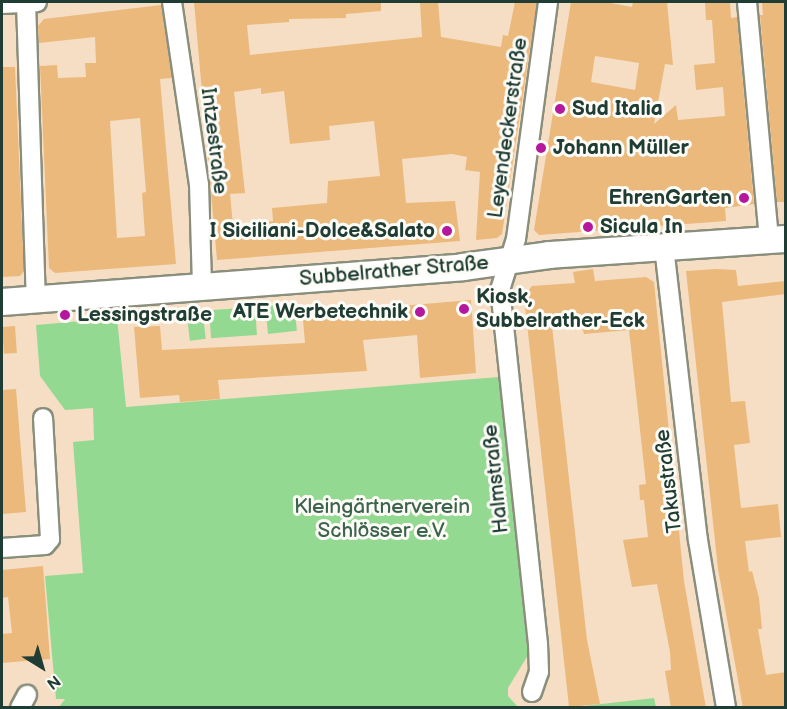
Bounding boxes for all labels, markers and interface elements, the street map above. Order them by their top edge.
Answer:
street label: Leyendeckerstraße [483,36,533,220]
street label: Intzestraße [195,86,233,196]
place label: Sud Italia [572,96,663,122]
marker: Sud Italia [553,102,567,116]
place label: Johann Müller [553,135,689,161]
marker: Johann Müller [534,141,548,155]
place label: EhrenGarten [609,185,732,211]
marker: EhrenGarten [737,191,751,205]
place label: Sicula In [600,214,683,240]
place label: I Siciliani-Dolce&Salato [210,218,435,244]
marker: Sicula In [581,220,595,234]
marker: I Siciliani-Dolce&Salato [440,224,454,238]
street label: Subbelrather Straße [298,250,490,292]
place label: Kiosk, Subbelrather-Eck [476,284,645,334]
place label: ATE Werbetechnik [233,299,408,325]
place label: Lessingstraße [77,302,212,328]
marker: Kiosk, Subbelrather-Eck [457,302,471,316]
marker: ATE Werbetechnik [413,305,427,319]
marker: Lessingstraße [58,308,72,322]
street label: Halmstraße [478,423,514,535]
street label: Takustraße [650,428,688,534]
park label: Kleingärtnerverein Schlösser e.V. [294,494,470,544]
north arrow [12,637,72,697]
text: N [43,671,64,693]

